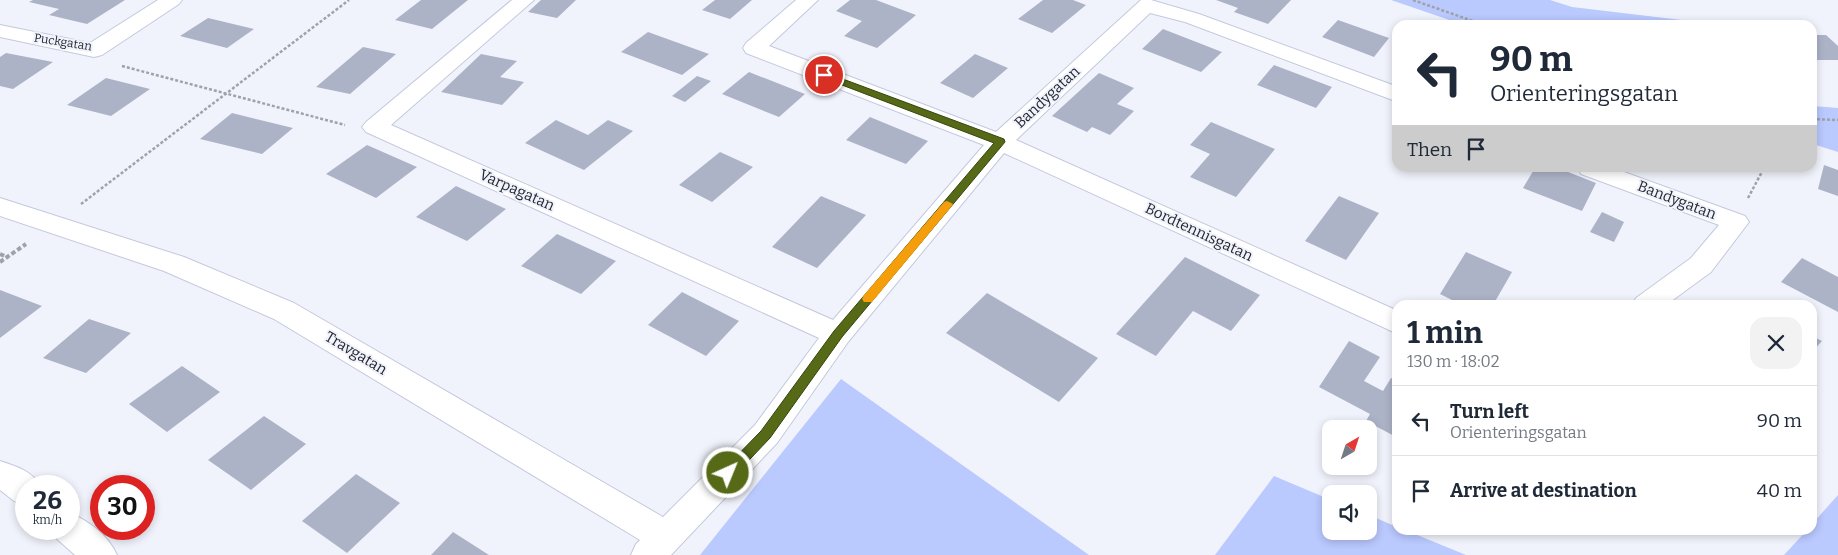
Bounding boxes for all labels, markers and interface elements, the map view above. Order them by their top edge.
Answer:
street label: Puckgatan [33,31,93,54]
text: 90 m [1490,38,1573,80]
icon: left [1407,40,1472,105]
pin [803,54,845,96]
icon: arrive [810,61,838,89]
street label: Bandygatan [1011,62,1084,132]
text: Orienteringsgatan [1490,80,1678,107]
icon: arrive [1462,135,1490,163]
text: Then [1407,138,1452,161]
street label: Varpagatan [477,165,558,215]
street label: Bandygatan [1635,177,1719,223]
street label: Bordtennisgatan [1142,199,1256,265]
text: 1 min [1407,315,1483,351]
button: close [1750,317,1802,369]
street label: Travgatan [322,327,391,379]
text: 130 m · 18:02 [1407,352,1500,371]
text: Turn left [1450,400,1529,423]
icon: left [1407,407,1435,435]
text: 90 m [1757,409,1802,432]
north arrow [1322,420,1378,475]
map controls [1322,420,1377,540]
text: Orienteringsgatan [1450,423,1587,442]
position arrow [701,446,753,498]
speed limit sign: 30 [90,475,155,540]
icon: arrive [1407,477,1435,505]
text: Arrive at destination [1450,479,1637,502]
text: 40 m [1757,479,1802,502]
button: sound [1322,485,1377,540]
text: 26 [33,486,62,516]
text: km/h [33,513,62,527]

